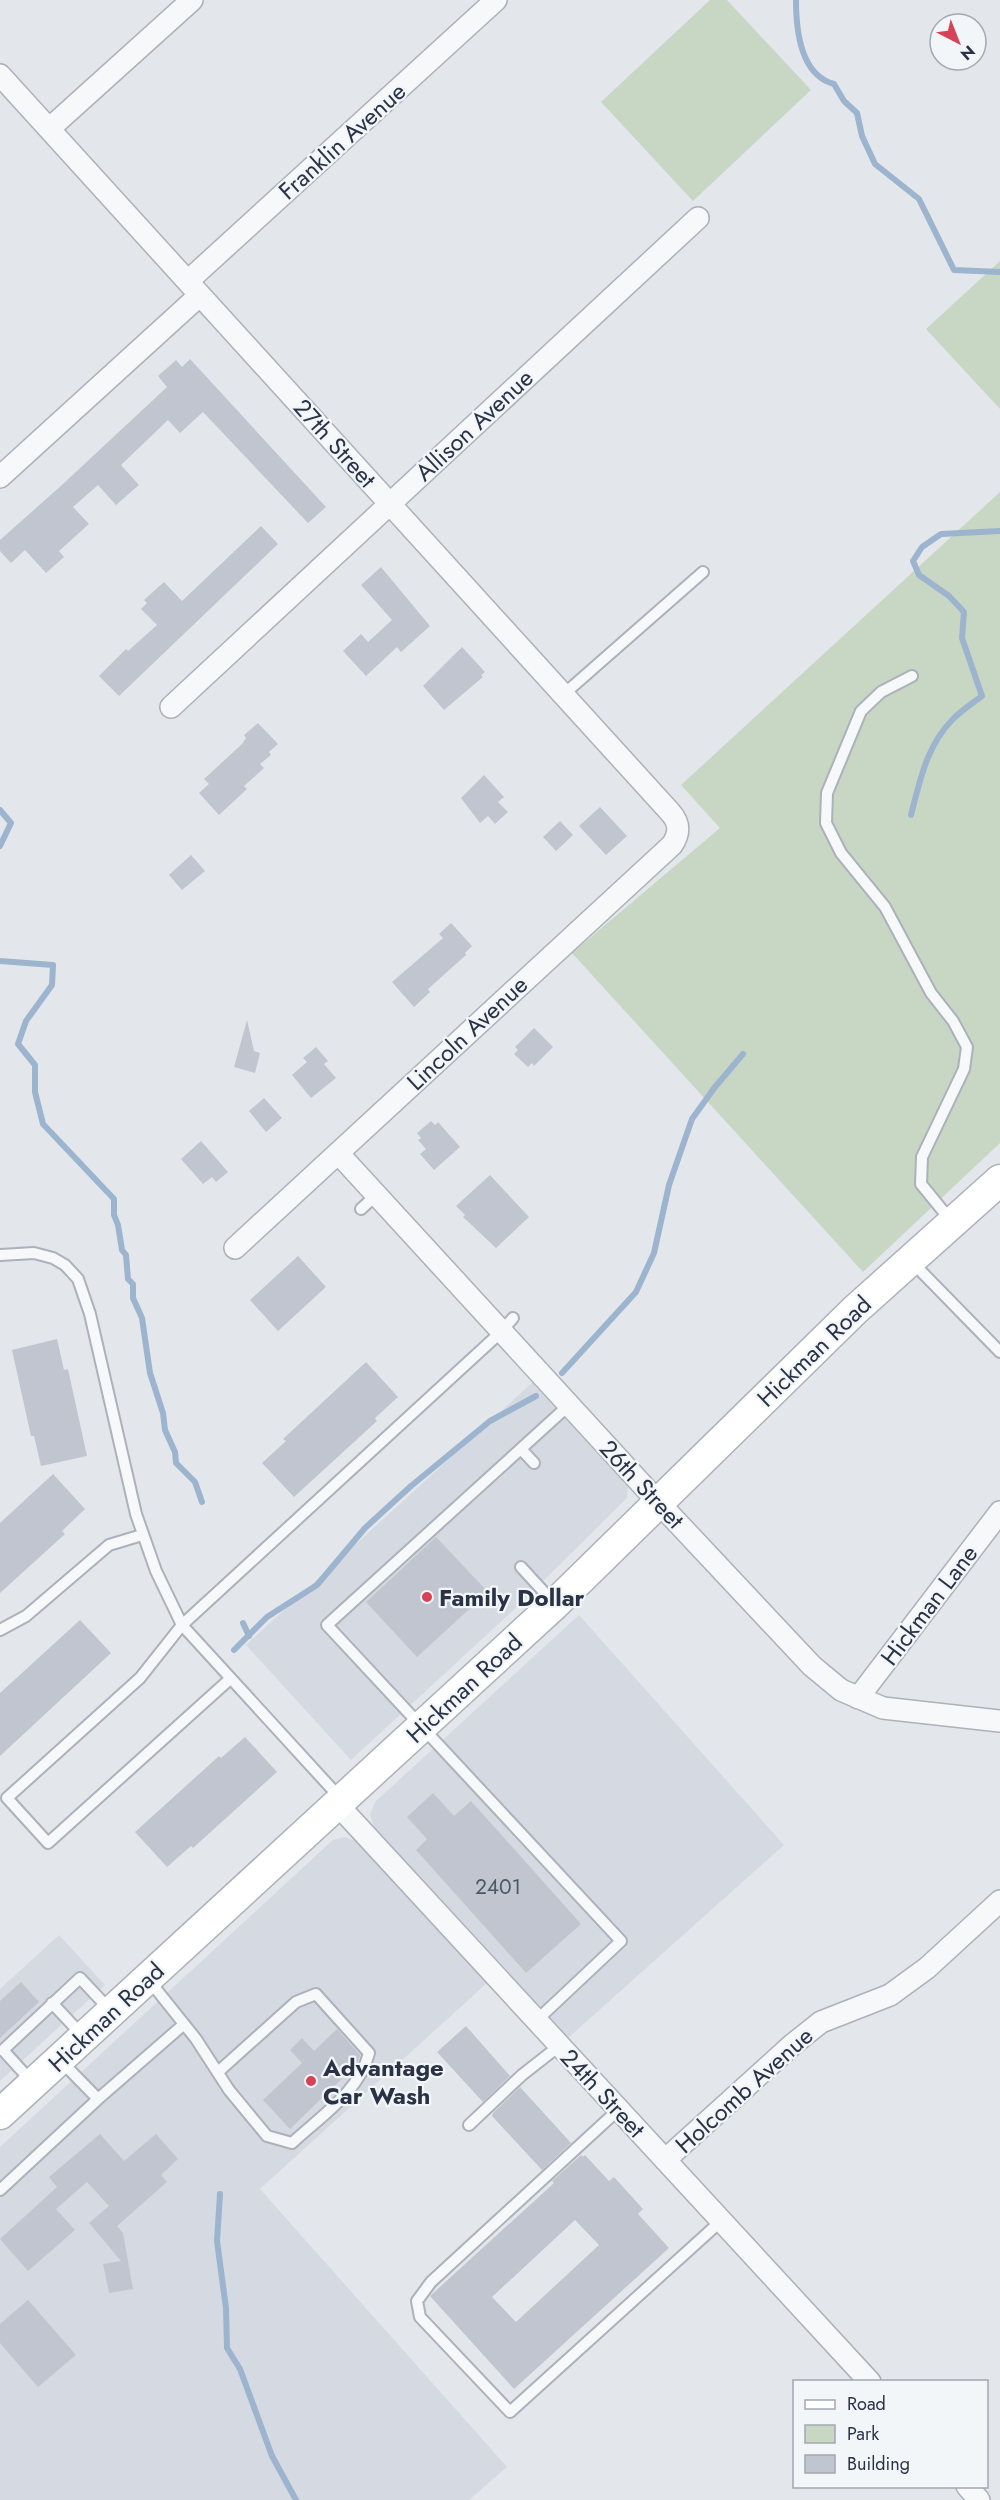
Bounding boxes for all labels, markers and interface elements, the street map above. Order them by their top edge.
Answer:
north arrow [928,12,988,72]
text: N [955,40,980,66]
street label: Franklin Avenue [271,74,413,208]
street label: Allison Avenue [407,361,541,489]
street label: 27th Street [285,391,385,495]
street label: Lincoln Avenue [399,968,535,1098]
street label: Hickman Road [749,1287,879,1415]
street label: 26th Street [592,1432,693,1536]
street label: Hickman Lane [872,1537,986,1673]
place label: Family Dollar [439,1580,585,1615]
marker: Family Dollar [420,1590,434,1604]
street label: Hickman Road [398,1625,530,1751]
house number: 2401 [475,1872,521,1902]
street label: Hickman Road [40,1954,172,2080]
street label: Holcomb Avenue [667,2019,821,2161]
street label: 24th Street [553,2041,654,2146]
place label: Advantage Car Wash [322,2050,444,2113]
marker: Advantage Car Wash [304,2074,318,2088]
legend [793,2380,988,2488]
text: Road [847,2391,886,2417]
text: Park [847,2421,879,2447]
text: Building [847,2451,910,2477]

